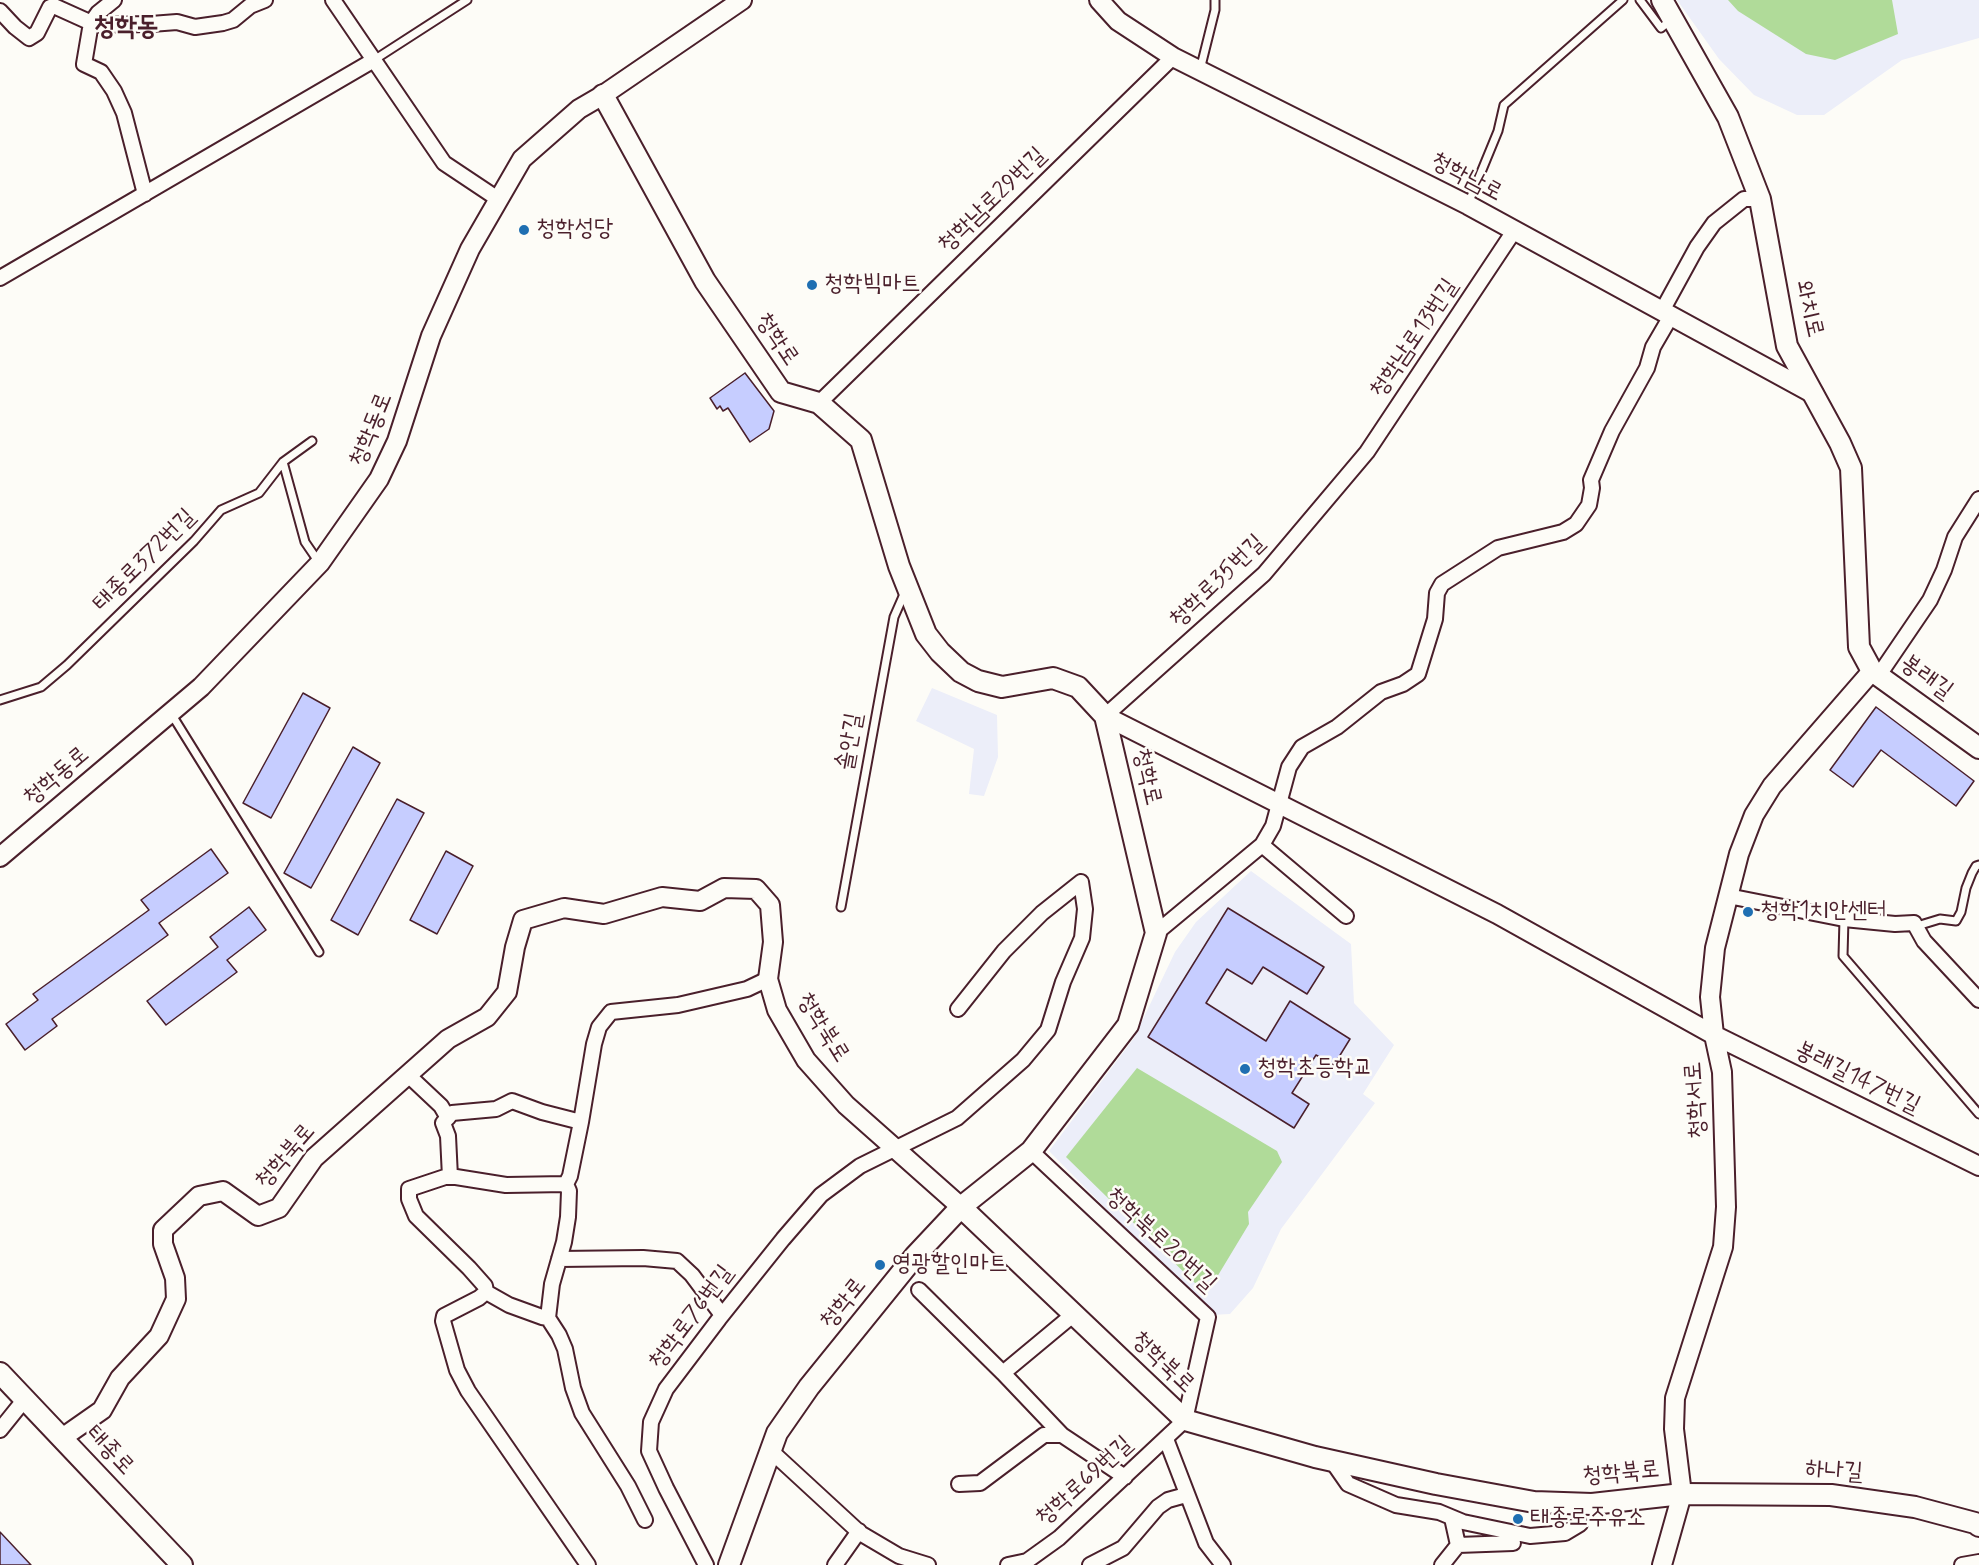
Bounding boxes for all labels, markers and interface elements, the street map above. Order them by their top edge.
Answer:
district label: 청학동 [93,12,159,44]
street label: 청학남로29번길 [933,142,1053,260]
street label: 청학남로 [1425,147,1507,209]
place label: 청학성당 [536,216,613,244]
marker: 청학성당 [517,223,531,237]
place label: 청학빅마트 [824,271,921,299]
street label: 청학남로13번길 [1365,274,1465,404]
marker: 청학빅마트 [805,278,819,292]
street label: 와치로 [1787,278,1829,340]
street label: 청학로 [748,308,804,372]
street label: 청학동로 [344,389,400,471]
street label: 태종로372번길 [88,504,202,618]
street label: 청학로35번길 [1164,529,1272,635]
street label: 봉래길 [1894,649,1958,707]
street label: 솔안길 [832,711,870,773]
street label: 청학동로 [18,741,96,813]
street label: 청학로 [1125,746,1167,808]
place label: 청학1치안센터 [1760,898,1887,926]
marker: 청학1치안센터 [1741,905,1755,919]
street label: 청학북로 [789,988,855,1068]
street label: 봉래길147번길 [1790,1036,1924,1122]
place label: 청학초등학교 [1257,1055,1373,1083]
street label: 청학서로 [1680,1060,1714,1140]
marker: 청학초등학교 [1238,1062,1252,1076]
street label: 청학북로 [250,1118,322,1196]
street label: 청학북로20번길 [1099,1182,1221,1300]
place label: 영광할인마트 [892,1251,1008,1279]
marker: 영광할인마트 [873,1258,887,1272]
street label: 청학로76번길 [643,1260,741,1376]
street label: 청학로 [815,1272,873,1336]
street label: 청학북로 [1124,1326,1200,1400]
street label: 태종로 [79,1420,139,1482]
street label: 청학로69번길 [1031,1431,1139,1533]
street label: 청학북로 [1581,1456,1661,1492]
street label: 하나길 [1804,1456,1864,1488]
place label: 태종로주유소 [1530,1505,1646,1533]
marker: 태종로주유소 [1511,1512,1525,1526]

